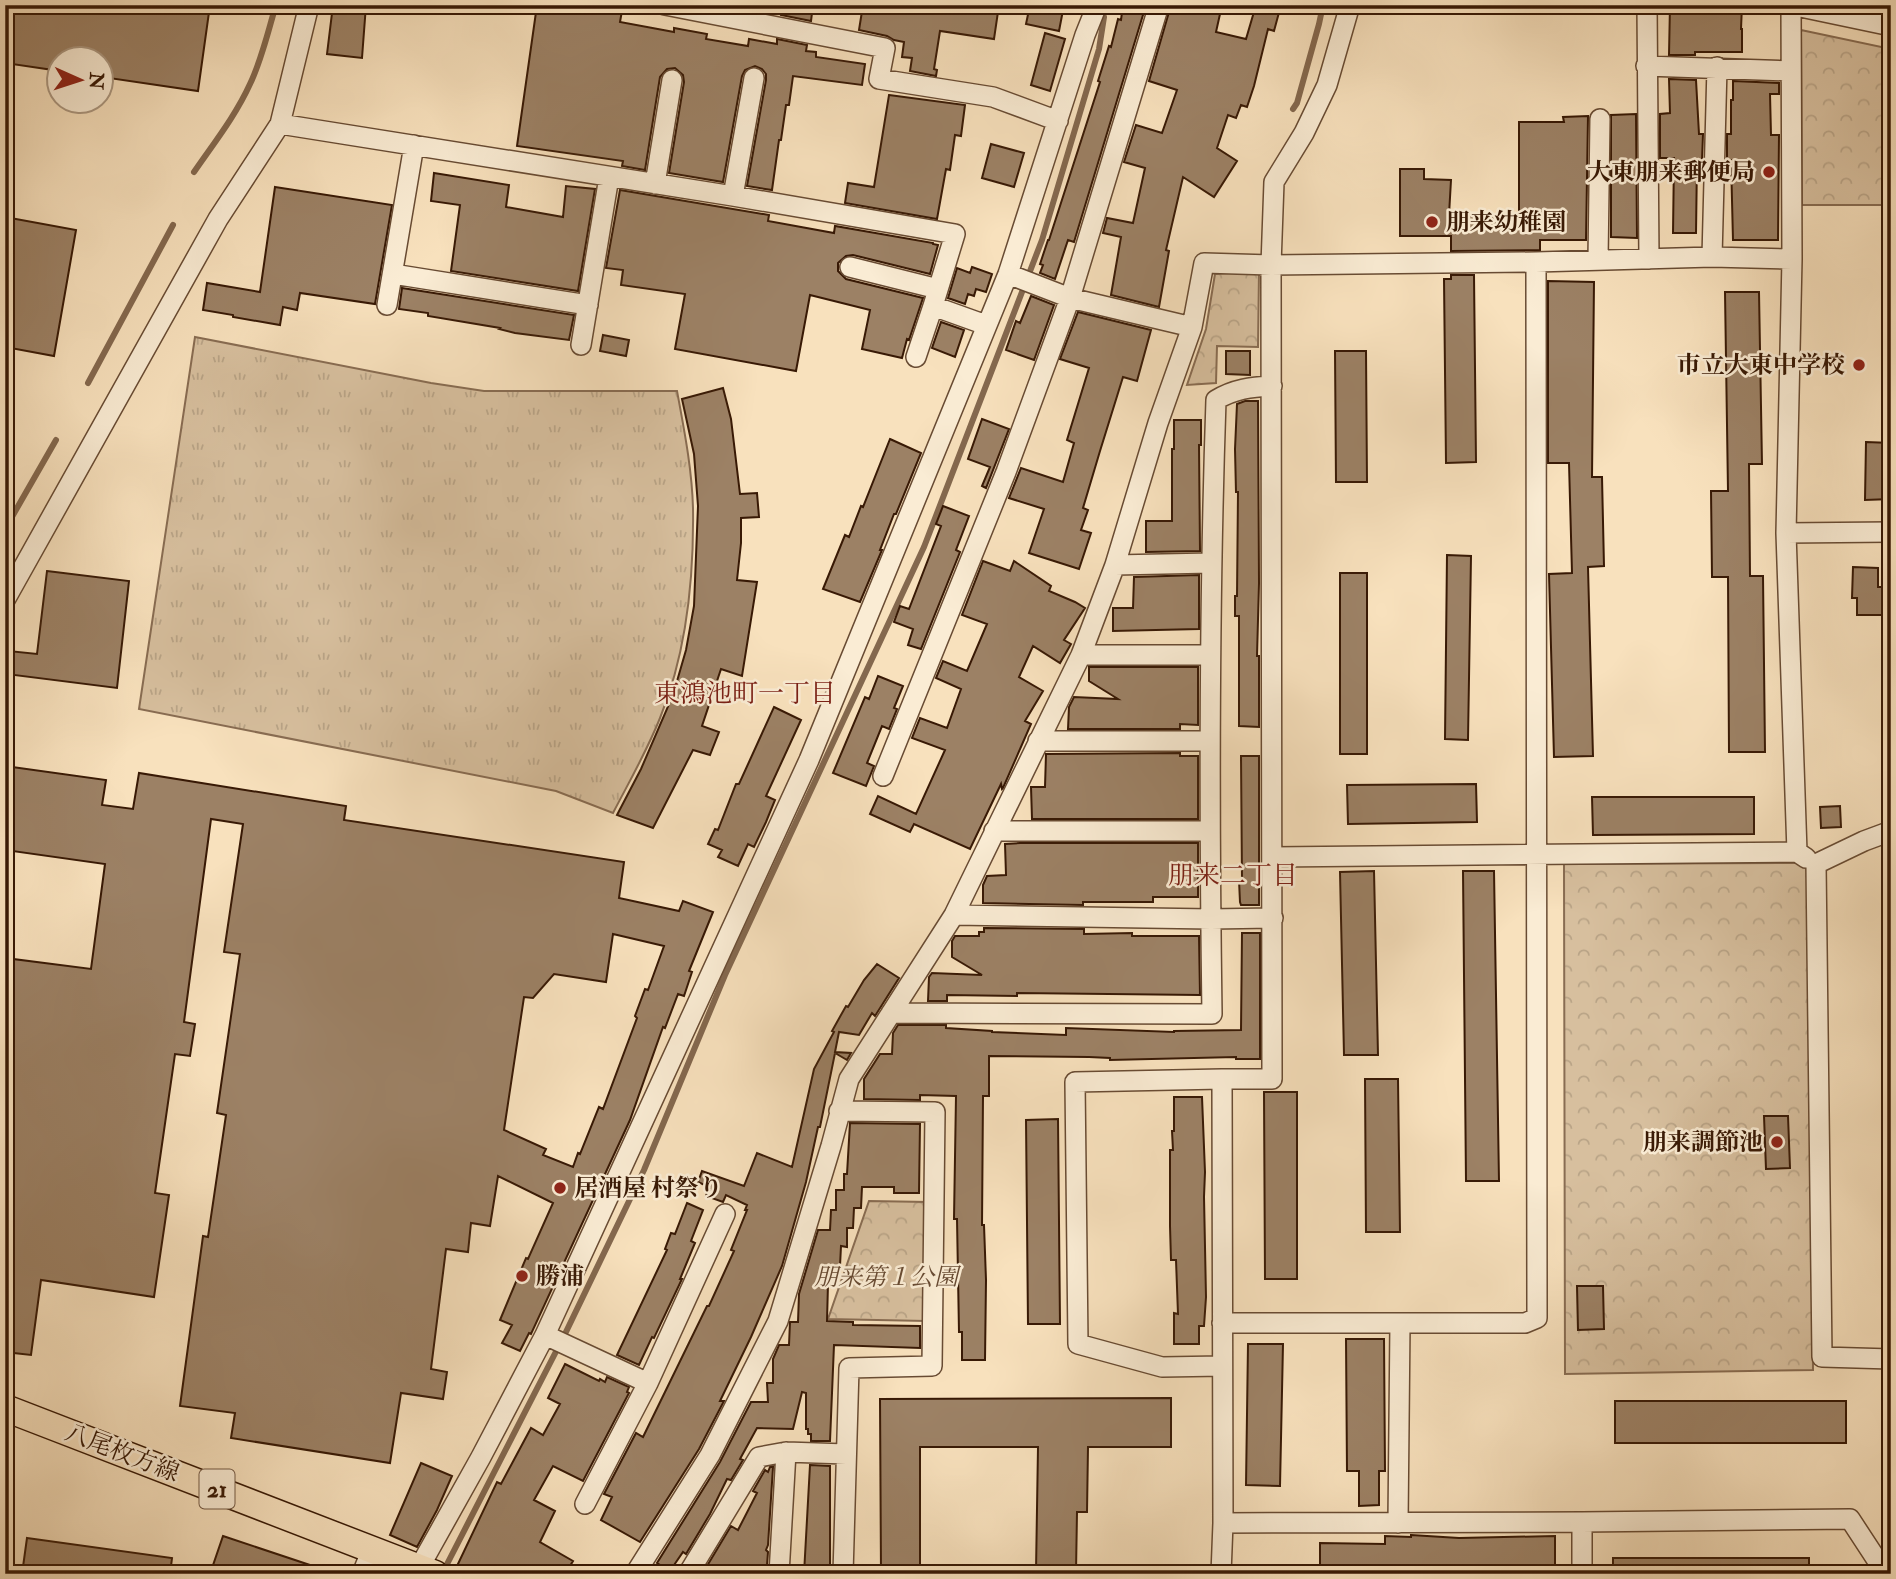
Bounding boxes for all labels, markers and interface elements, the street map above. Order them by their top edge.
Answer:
north arrow [46,46,116,116]
text: N [83,71,108,91]
place label: 大東朋来郵便局 [1587,157,1755,188]
marker: 大東朋来郵便局 [1761,164,1777,180]
place label: 朋来幼稚園 [1446,207,1566,238]
marker: 朋来幼稚園 [1424,214,1440,230]
place label: 市立大東中学校 [1677,350,1845,381]
marker: 市立大東中学校 [1851,357,1867,373]
district label: 東鴻池町一丁目 [654,678,836,710]
district label: 朋来二丁目 [1168,860,1298,892]
place label: 朋来調節池 [1643,1127,1763,1158]
marker: 朋来調節池 [1769,1134,1785,1150]
place label: 居酒屋 村祭り [574,1173,723,1204]
marker: 居酒屋 村祭り [552,1180,568,1196]
place label: 勝浦 [536,1261,584,1292]
park label: 朋来第１公園 [814,1262,962,1293]
marker: 勝浦 [514,1268,530,1284]
street label: 八尾枚方線 [60,1417,184,1489]
road number: 21 [200,1470,234,1508]

